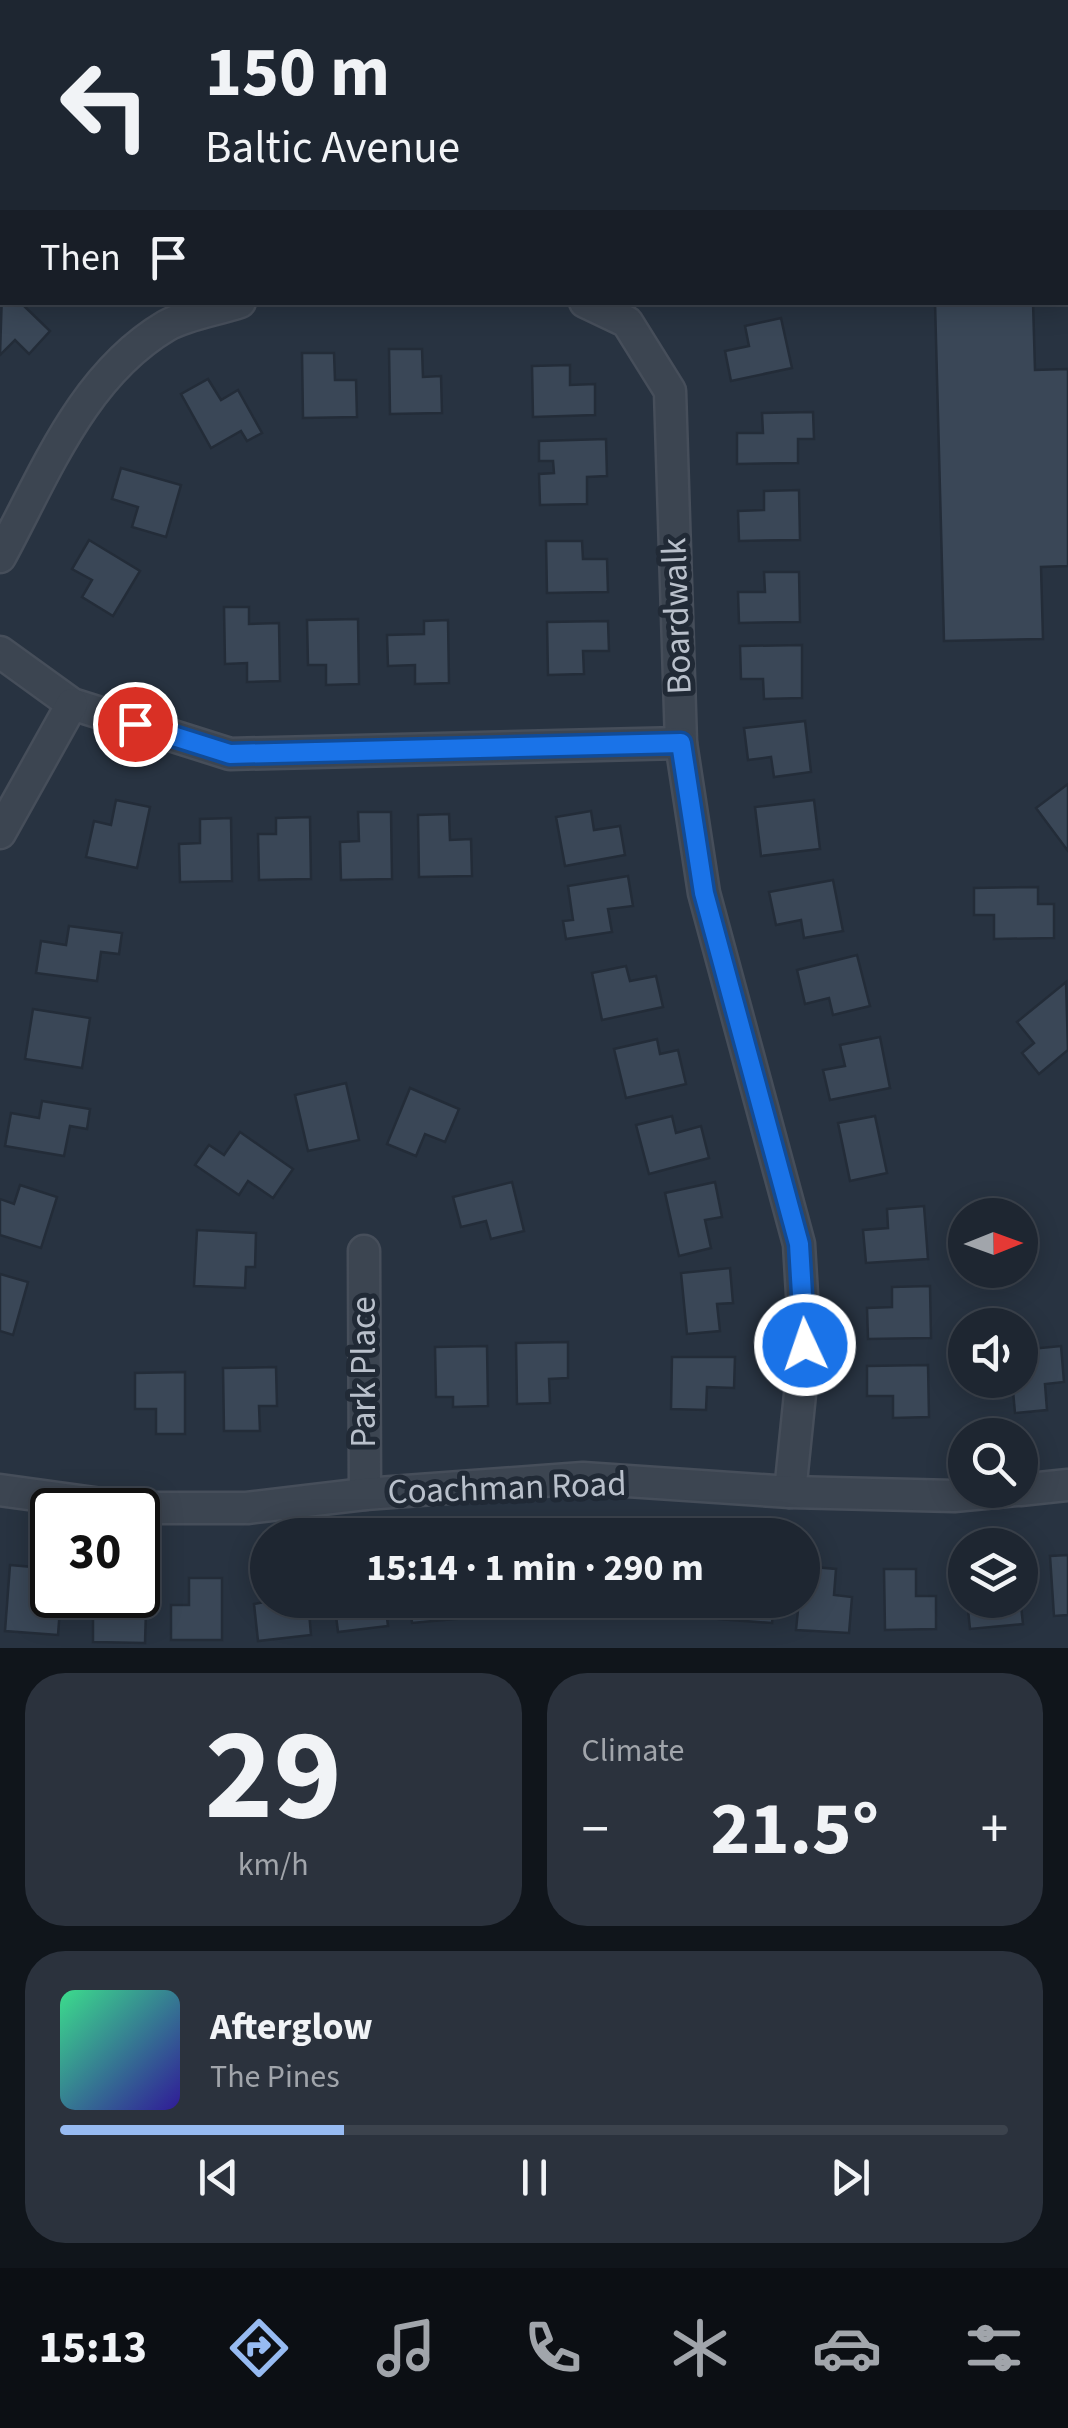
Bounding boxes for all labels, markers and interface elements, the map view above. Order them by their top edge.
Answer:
text: 150 m [205,23,390,123]
icon: left [40,40,170,170]
text: Baltic Avenue [205,116,460,180]
icon: arrive [141,230,196,285]
text: Then [40,231,121,285]
street label: Boardwalk [649,536,705,695]
pin [93,682,178,767]
icon: arrive [108,697,163,752]
north arrow [948,1198,1038,1288]
map controls [948,1198,1038,1618]
position arrow [753,1293,857,1397]
street label: Park Place [339,1296,389,1448]
button: sound [948,1308,1038,1398]
button: search [948,1418,1038,1508]
street label: Coachman Road [387,1459,627,1517]
speed limit sign: 30 [30,1488,160,1618]
button: layers [948,1528,1038,1618]
text: 15:14 · 1 min · 290 m [366,1541,704,1595]
text: 29 [205,1684,342,1869]
text: Climate [582,1728,684,1774]
text: 21.5° [710,1776,879,1883]
text: − [582,1791,609,1869]
text: + [981,1791,1008,1869]
text: km/h [238,1842,309,1888]
text: Afterglow [210,2000,373,2054]
text: The Pines [210,2054,340,2100]
icon: previous [191,2150,246,2205]
icon: pause [507,2150,562,2205]
icon: next [823,2150,878,2205]
icon: directions [224,2313,294,2383]
icon: music [371,2313,441,2383]
icon: phone [518,2313,588,2383]
icon: climate [665,2313,735,2383]
icon: car [812,2313,882,2383]
icon: filters [959,2313,1029,2383]
text: 15:13 [39,2316,147,2380]

